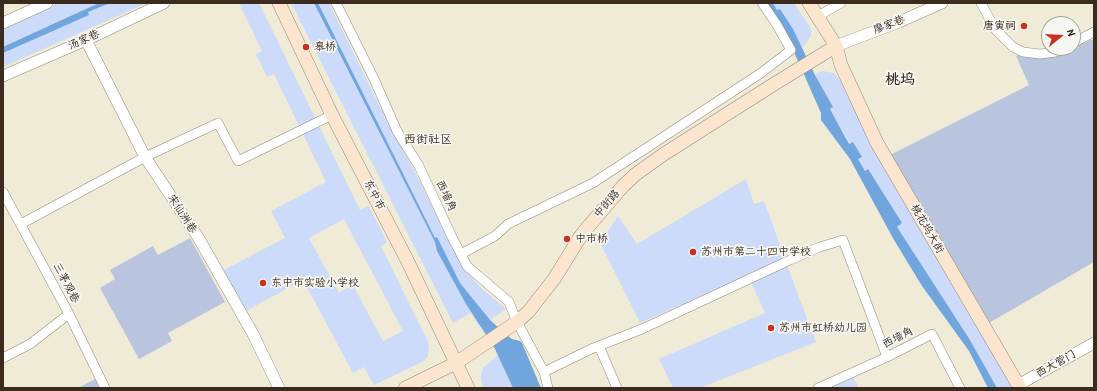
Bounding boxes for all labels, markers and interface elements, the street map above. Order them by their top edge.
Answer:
street label: 廖家巷 [871,13,907,37]
north arrow [1041,16,1081,56]
place label: 唐寅祠 [983,19,1016,33]
marker: 唐寅祠 [1019,21,1029,31]
street label: 汤家巷 [66,27,102,53]
text: N [1064,28,1079,38]
place label: 皋桥 [314,40,336,54]
marker: 皋桥 [301,42,311,52]
district label: 桃坞 [885,71,915,89]
district label: 西街社区 [404,133,452,147]
street label: 东中市 [361,177,387,213]
street label: 西墙角 [433,178,459,214]
street label: 中街路 [591,187,623,221]
street label: 宋仙洲巷 [164,192,200,236]
street label: 桃花坞大街 [908,202,946,256]
place label: 中市桥 [575,232,608,246]
marker: 中市桥 [562,234,572,244]
place label: 苏州市第二十四中学校 [701,245,811,259]
marker: 苏州市第二十四中学校 [688,247,698,257]
street label: 三茅观巷 [50,260,82,306]
place label: 东中市实验小学校 [271,276,359,290]
marker: 东中市实验小学校 [258,278,268,288]
place label: 苏州市虹桥幼儿园 [779,321,867,335]
marker: 苏州市虹桥幼儿园 [766,323,776,333]
street label: 西墙角 [880,325,916,351]
street label: 西大营门 [1034,348,1078,380]

